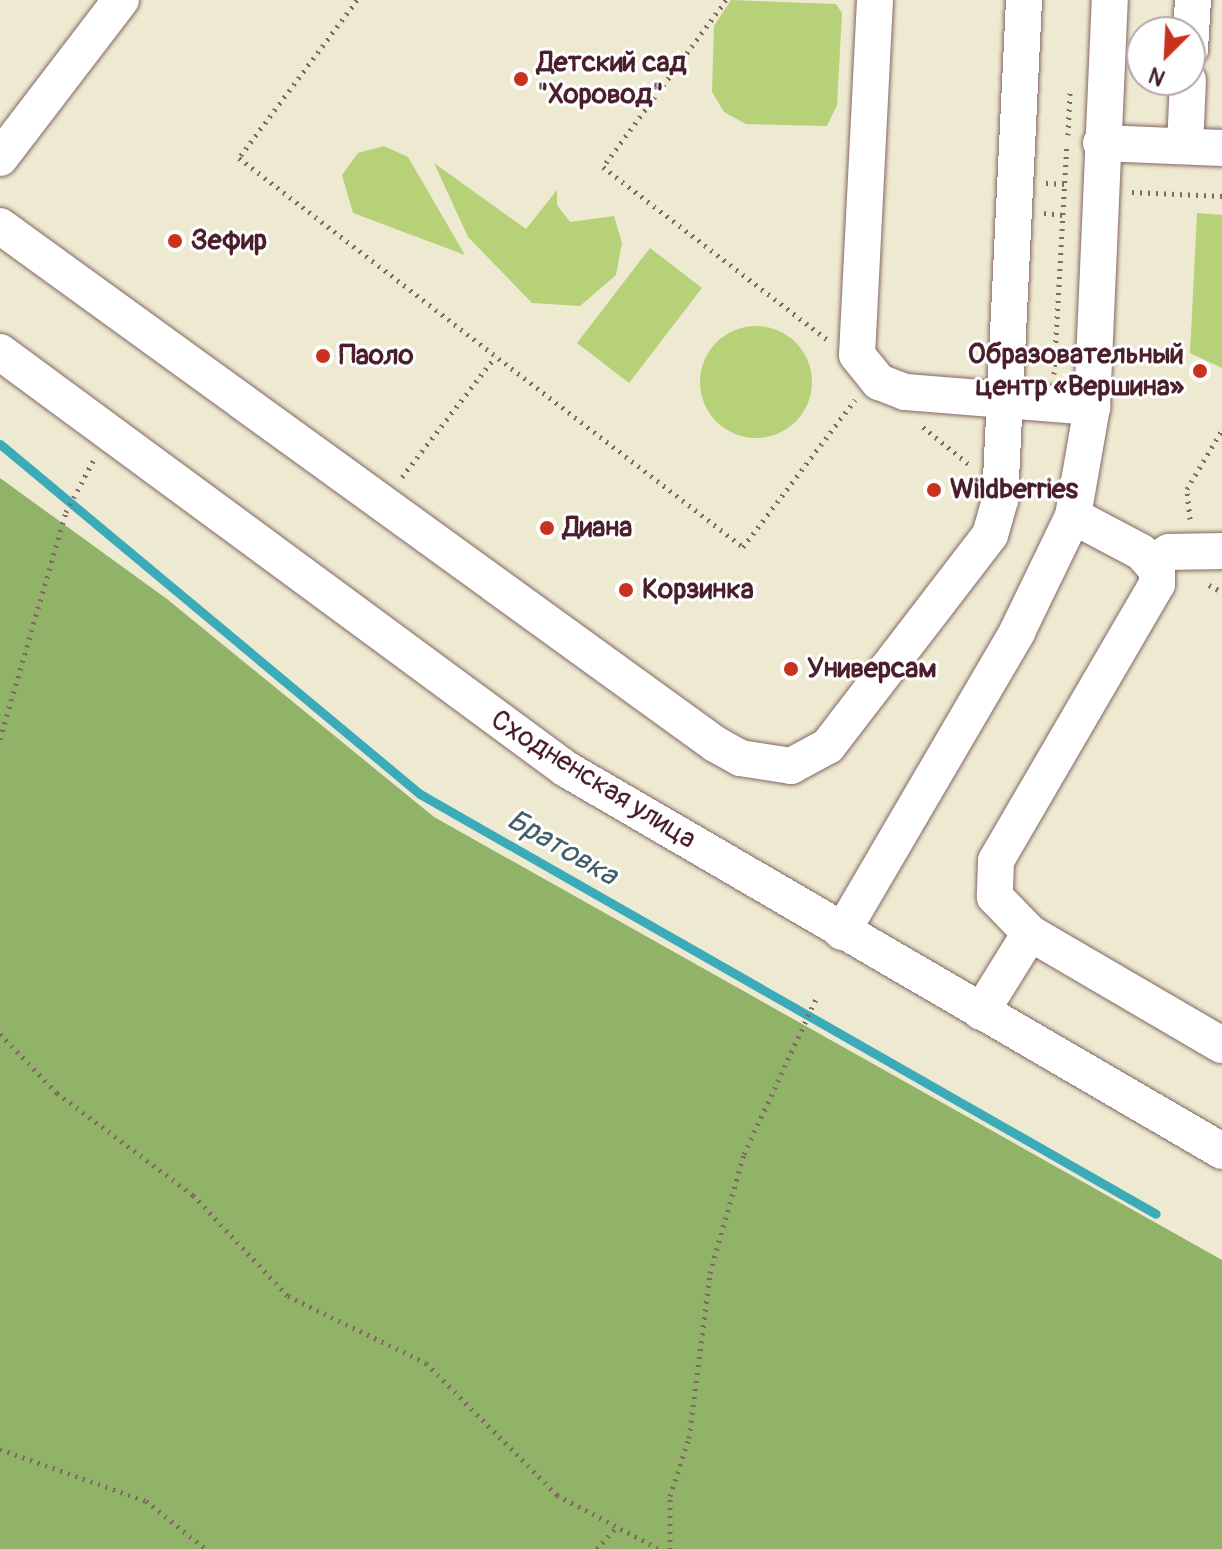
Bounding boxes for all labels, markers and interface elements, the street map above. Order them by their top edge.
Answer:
north arrow [1126,16,1206,96]
place label: Детский сад "Хоровод" [537,46,686,112]
text: N [1145,60,1170,92]
marker: Детский сад "Хоровод" [512,70,530,88]
place label: Зефир [191,224,267,258]
marker: Зефир [166,232,184,250]
place label: Образовательный центр «Вершина» [968,338,1184,404]
place label: Паоло [339,339,414,373]
marker: Паоло [314,347,332,365]
marker: Образовательный центр «Вершина» [1191,362,1209,380]
place label: Wildberries [950,473,1078,507]
marker: Wildberries [925,481,943,499]
place label: Диана [563,511,632,545]
marker: Диана [538,519,556,537]
place label: Корзинка [642,573,754,607]
marker: Корзинка [617,581,635,599]
place label: Универсам [807,652,937,686]
marker: Универсам [782,660,800,678]
street label: Сходненская улица [484,703,702,857]
water label: Братовка [500,802,624,894]

